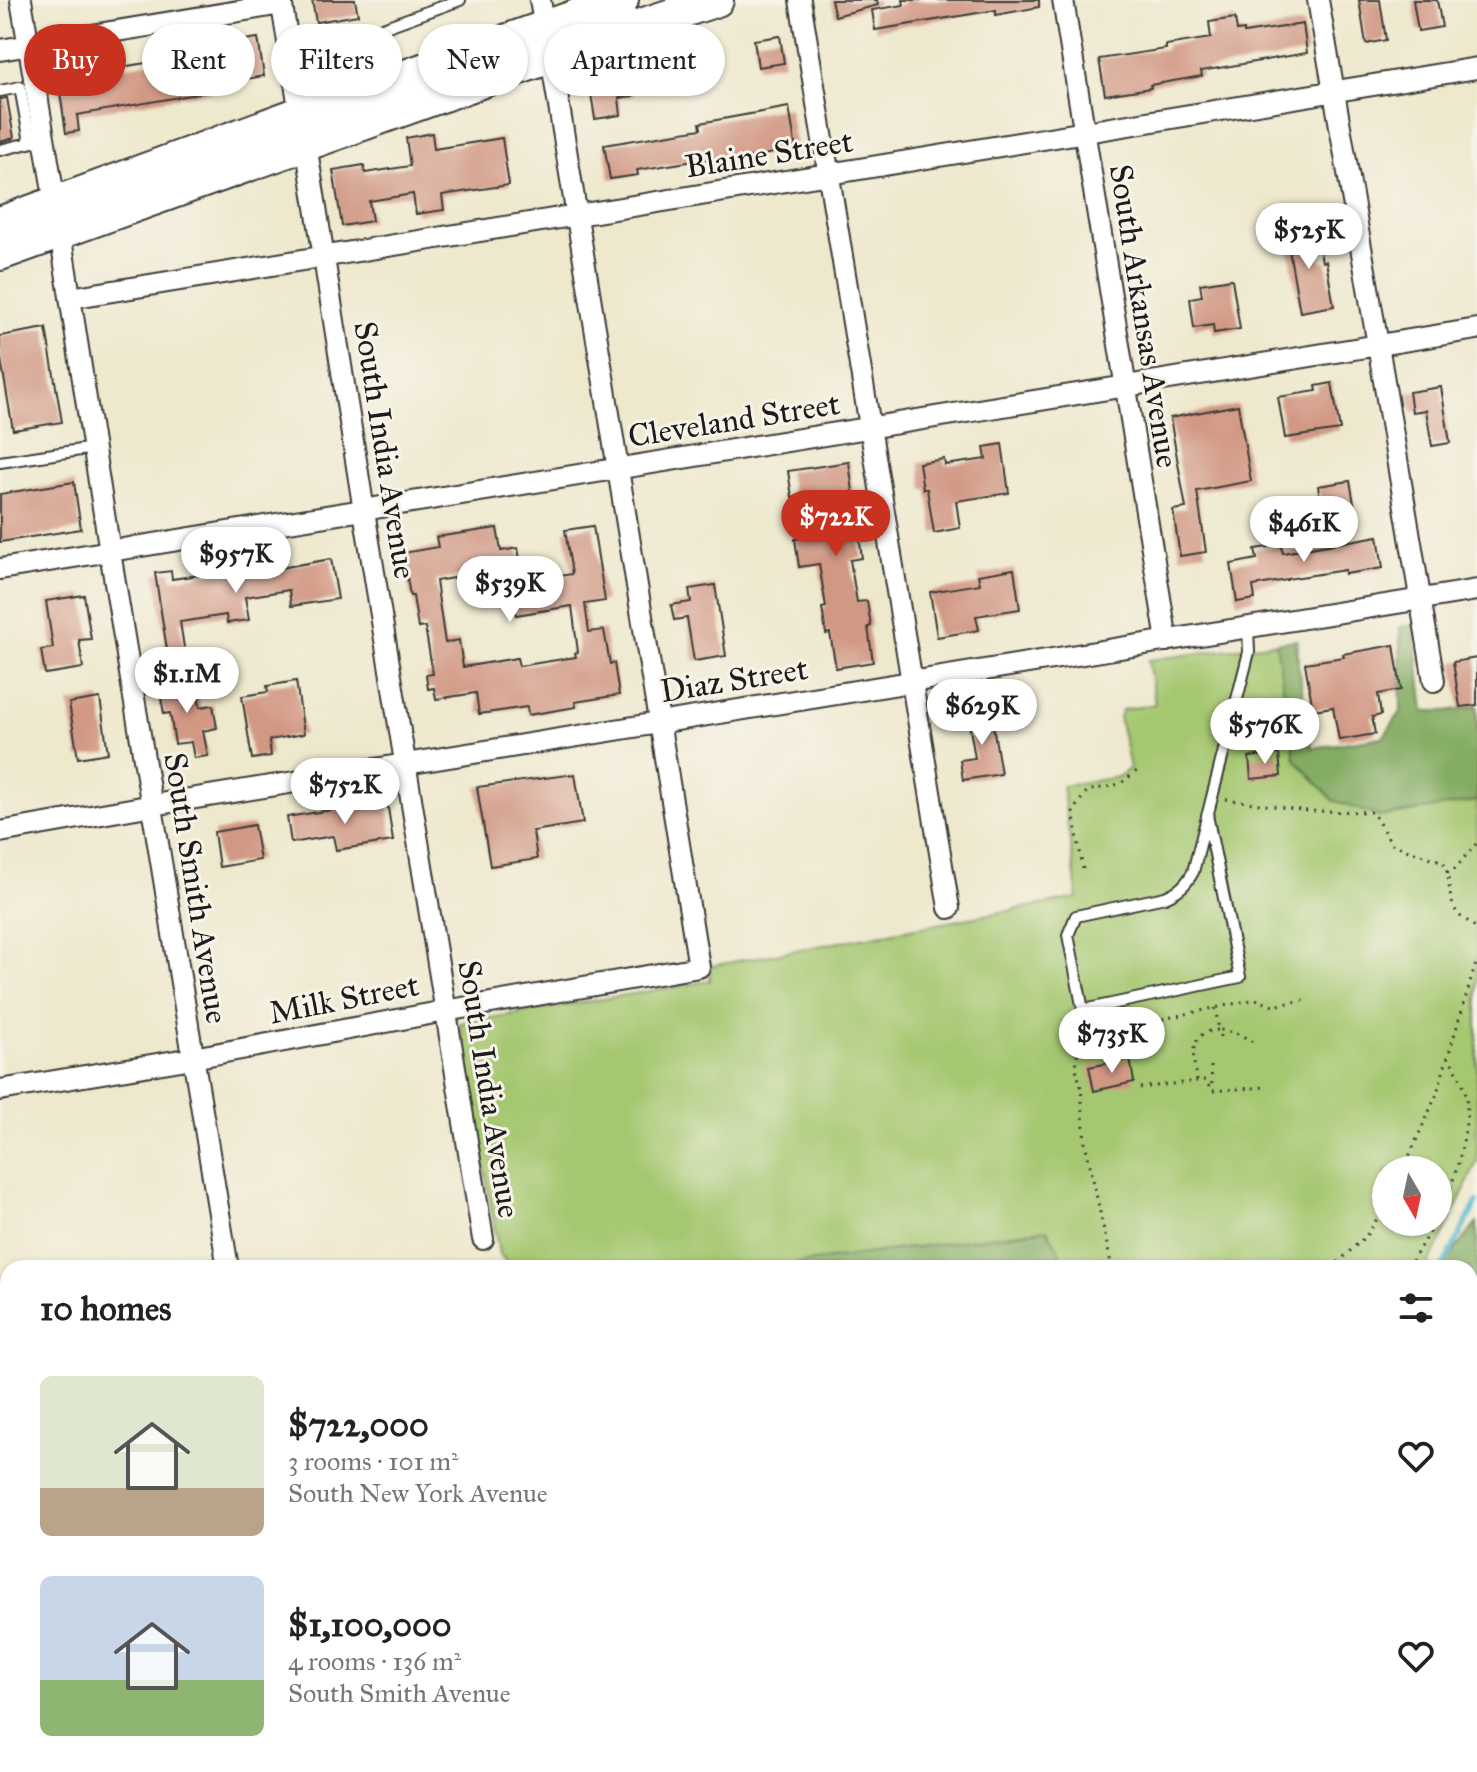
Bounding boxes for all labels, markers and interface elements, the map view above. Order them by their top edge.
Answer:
chip: Buy [24,24,126,96]
chip: Rent [142,24,255,96]
chip: Filters [271,24,402,96]
chip: New [418,24,528,96]
chip: Apartment [544,24,725,96]
street label: Blaine Street [682,122,856,186]
street label: South Arkansas Avenue [1101,162,1187,470]
pin: $525K [1253,203,1365,271]
text: $525K [1274,213,1344,245]
street label: South India Avenue [345,318,425,582]
street label: Cleveland Street [625,384,843,456]
pin: $722K [780,490,892,558]
pin: $461K [1248,496,1360,564]
text: $722K [799,500,873,532]
text: $461K [1268,506,1340,538]
pin: $957K [180,527,292,595]
text: $957K [199,537,273,569]
pin: $539K [454,556,566,624]
text: $539K [475,566,545,598]
pin: $1.1M [131,647,243,715]
street label: Diaz Street [657,649,811,711]
text: $1.1M [153,657,221,689]
pin: $629K [926,679,1038,747]
text: $629K [945,689,1019,721]
pin: $576K [1209,698,1321,766]
text: $576K [1228,708,1302,740]
street label: South Smith Avenue [155,750,237,1026]
pin: $752K [289,758,401,826]
text: $752K [309,768,381,800]
street label: South India Avenue [449,957,529,1221]
street label: Milk Street [266,965,422,1033]
pin: $735K [1056,1007,1168,1075]
text: $735K [1077,1017,1147,1049]
north arrow [1372,1156,1452,1236]
map controls [1372,1156,1452,1236]
icon: filters [1394,1286,1438,1330]
text: 10 homes [40,1288,171,1329]
text: $722,000 [288,1404,429,1445]
icon: home [104,1408,200,1504]
icon: heart [1394,1434,1438,1478]
text: 3 rooms · 101 m² [288,1445,459,1477]
text: South New York Avenue [288,1477,548,1509]
text: $1,100,000 [288,1604,452,1645]
icon: home [104,1608,200,1704]
icon: heart [1394,1634,1438,1678]
text: 4 rooms · 136 m² [288,1645,461,1677]
text: South Smith Avenue [288,1677,511,1709]

